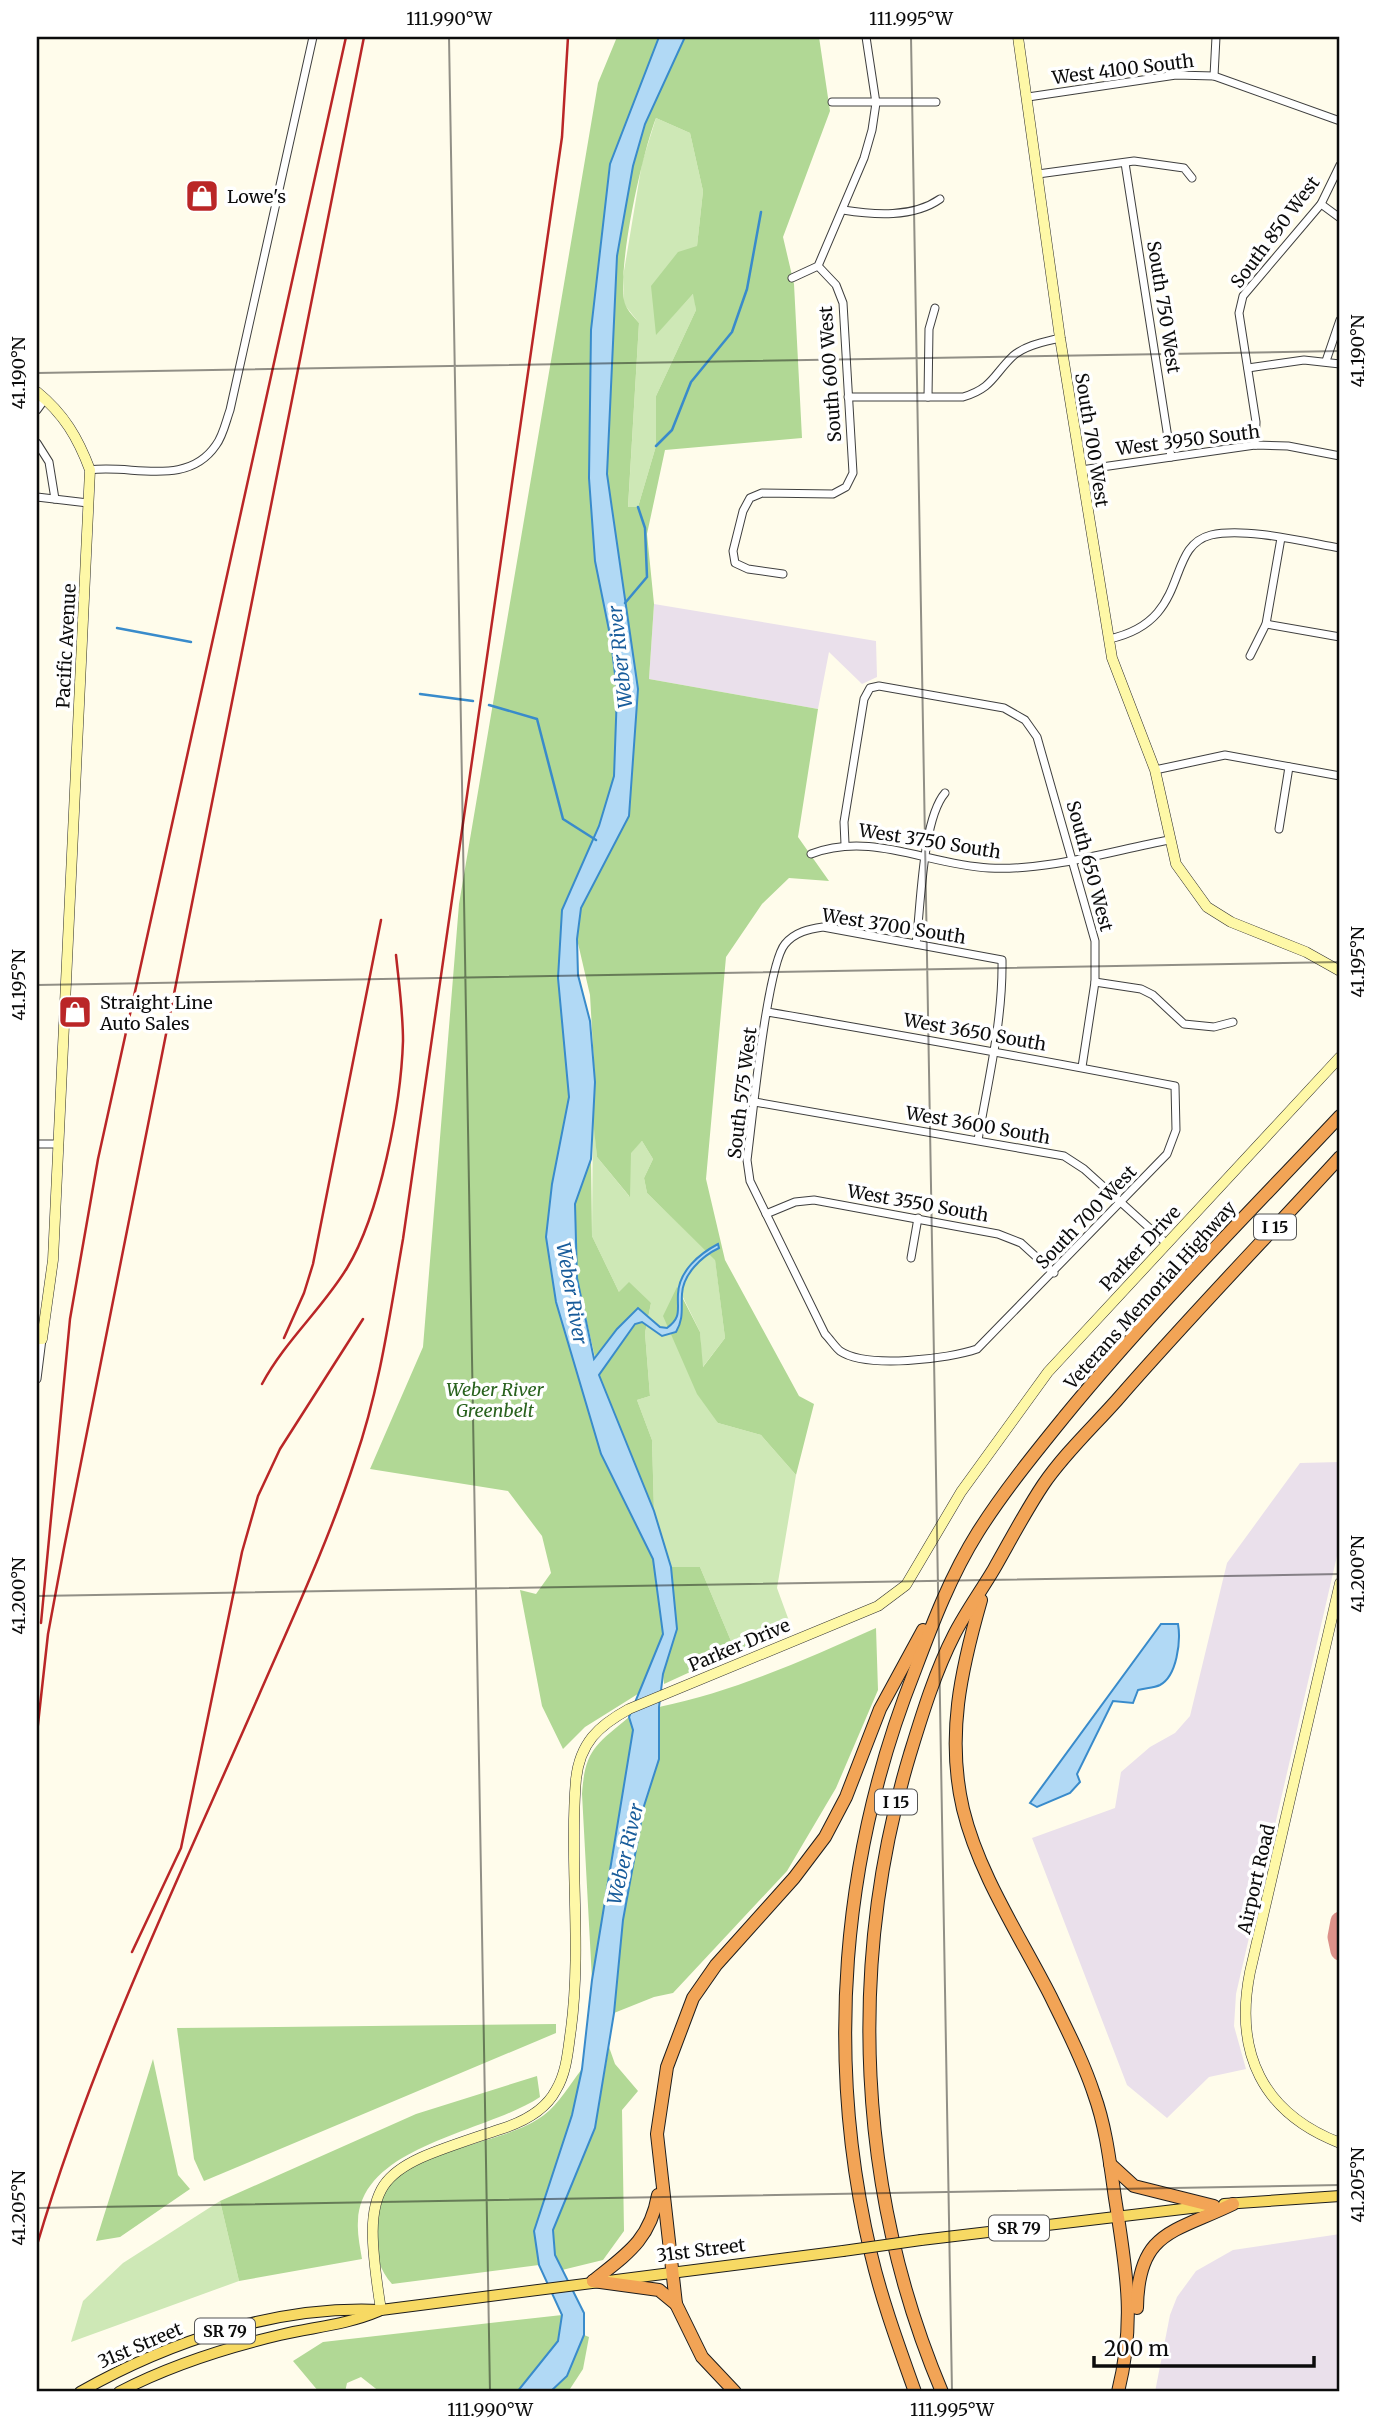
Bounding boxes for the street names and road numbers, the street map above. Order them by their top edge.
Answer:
street label: West 4100 South [1050,49,1195,89]
street label: South 850 West [1225,172,1325,292]
street label: South 750 West [1142,239,1186,375]
street label: South 600 West [814,305,846,443]
street label: South 700 West [1070,371,1114,509]
street label: West 3950 South [1114,420,1261,460]
street label: Pacific Avenue [51,583,81,709]
street label: South 650 West [1062,798,1118,934]
street label: West 3750 South [856,818,1003,864]
street label: West 3700 South [820,903,968,949]
street label: West 3650 South [901,1008,1048,1056]
street label: South 575 West [723,1026,761,1160]
street label: West 3600 South [903,1101,1052,1149]
street label: South 700 West [1031,1160,1141,1274]
street label: West 3550 South [845,1179,990,1227]
street label: Veterans Memorial Highway [1059,1196,1241,1394]
street label: Parker Drive [1095,1201,1185,1295]
road number: I 15 [1254,1214,1296,1240]
street label: Parker Drive [685,1613,793,1677]
road number: I 15 [875,1790,917,1814]
street label: Airport Road [1232,1822,1280,1937]
road number: SR 79 [989,2216,1049,2240]
street label: 31st Street [655,2233,747,2267]
street label: 31st Street [94,2317,186,2373]
road number: SR 79 [195,2318,255,2344]

